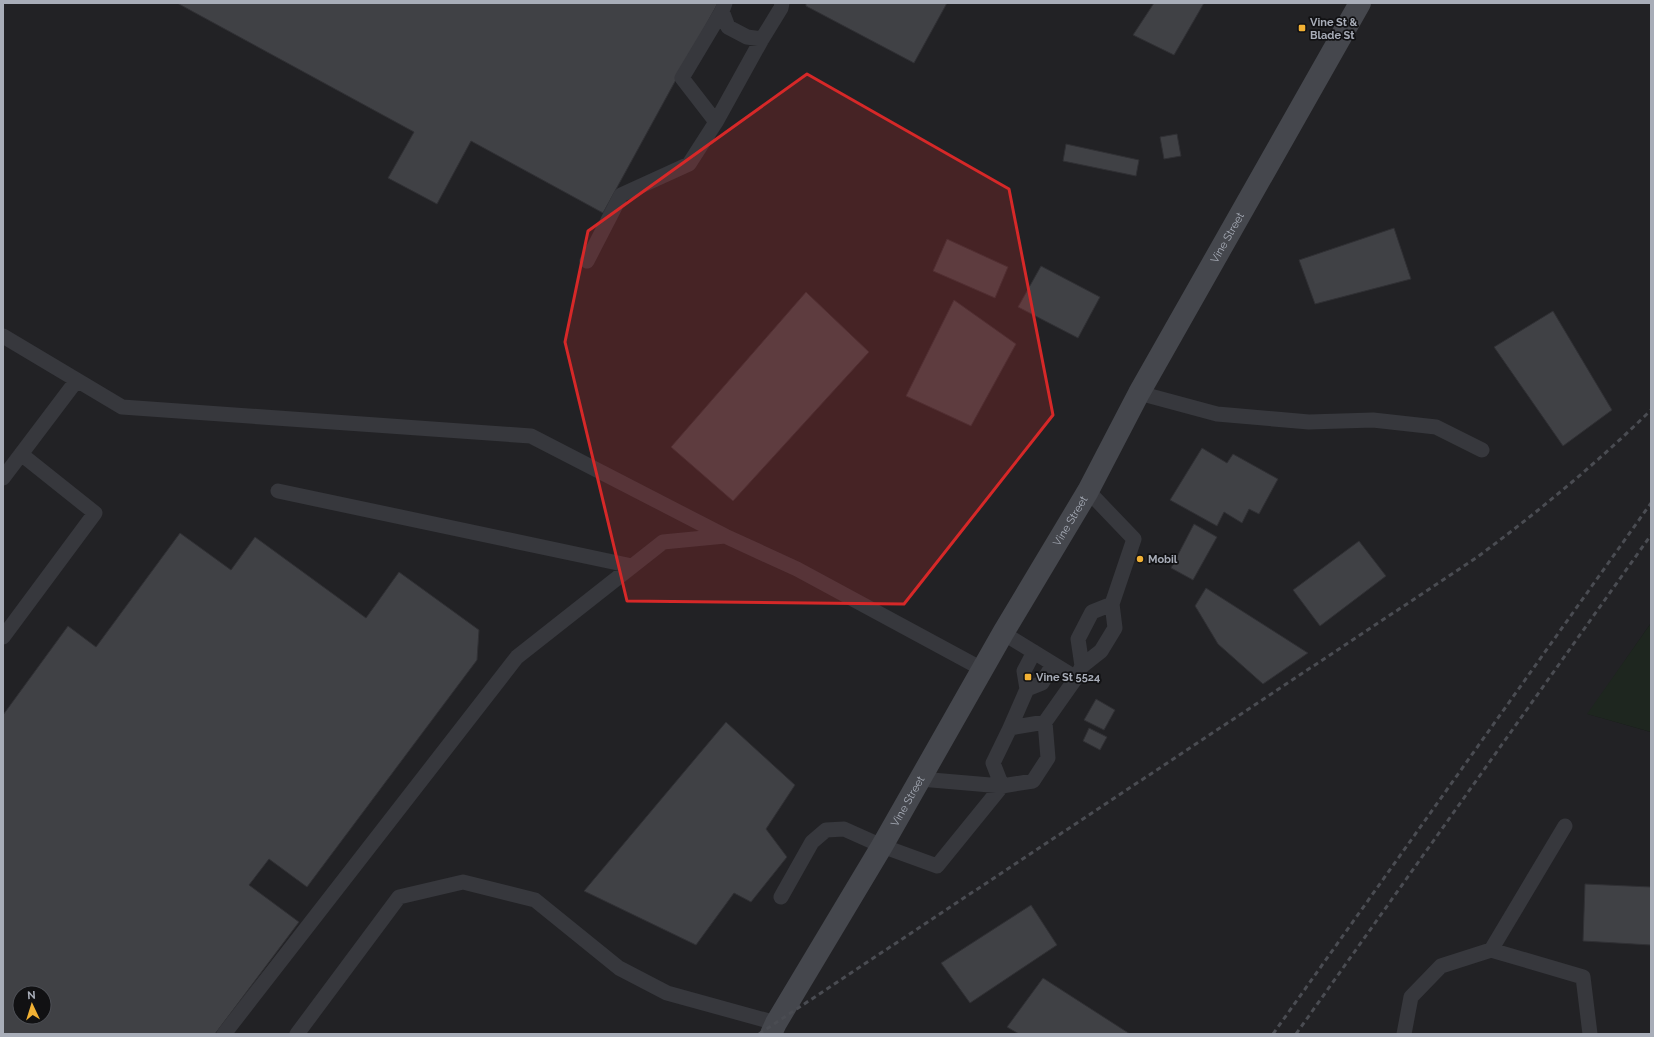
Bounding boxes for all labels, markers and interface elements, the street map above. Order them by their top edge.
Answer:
place label: Vine St & Blade St [1310,16,1358,42]
marker: Vine St & Blade St [1297,23,1307,33]
street label: Vine Street [1208,210,1247,265]
street label: Vine Street [1050,493,1090,548]
place label: Mobil [1148,553,1178,566]
marker: Mobil [1135,554,1145,564]
place label: Vine St 5524 [1036,671,1100,684]
marker: Vine St 5524 [1023,672,1033,682]
street label: Vine Street [888,773,927,829]
north arrow [12,985,52,1025]
text: N [27,989,36,1002]

